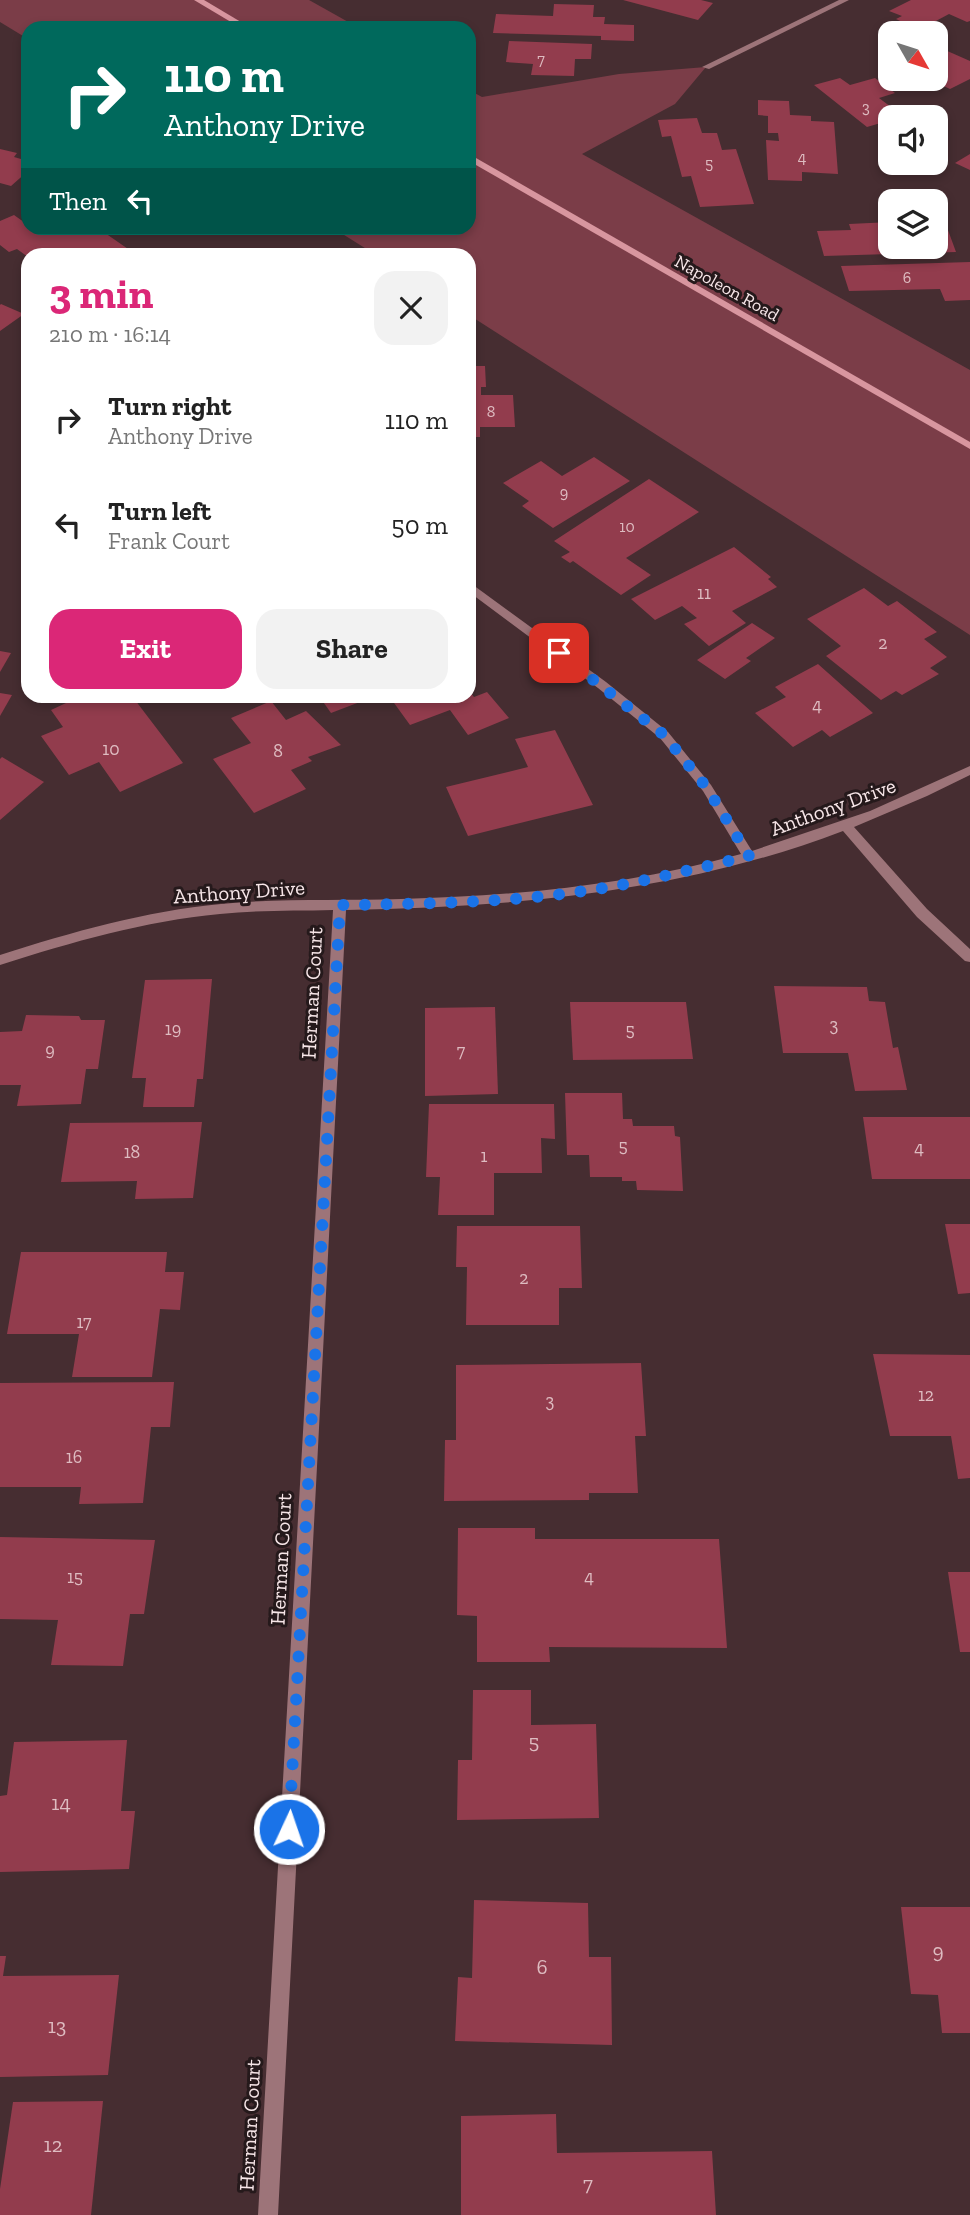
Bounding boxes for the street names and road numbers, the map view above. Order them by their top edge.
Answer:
street label: Napoleon Road [671,250,783,326]
street label: Anthony Drive [767,772,899,841]
street label: Anthony Drive [172,874,306,909]
street label: Herman Court [296,926,327,1059]
street label: Herman Court [265,1492,296,1625]
street label: Herman Court [234,2058,265,2191]

